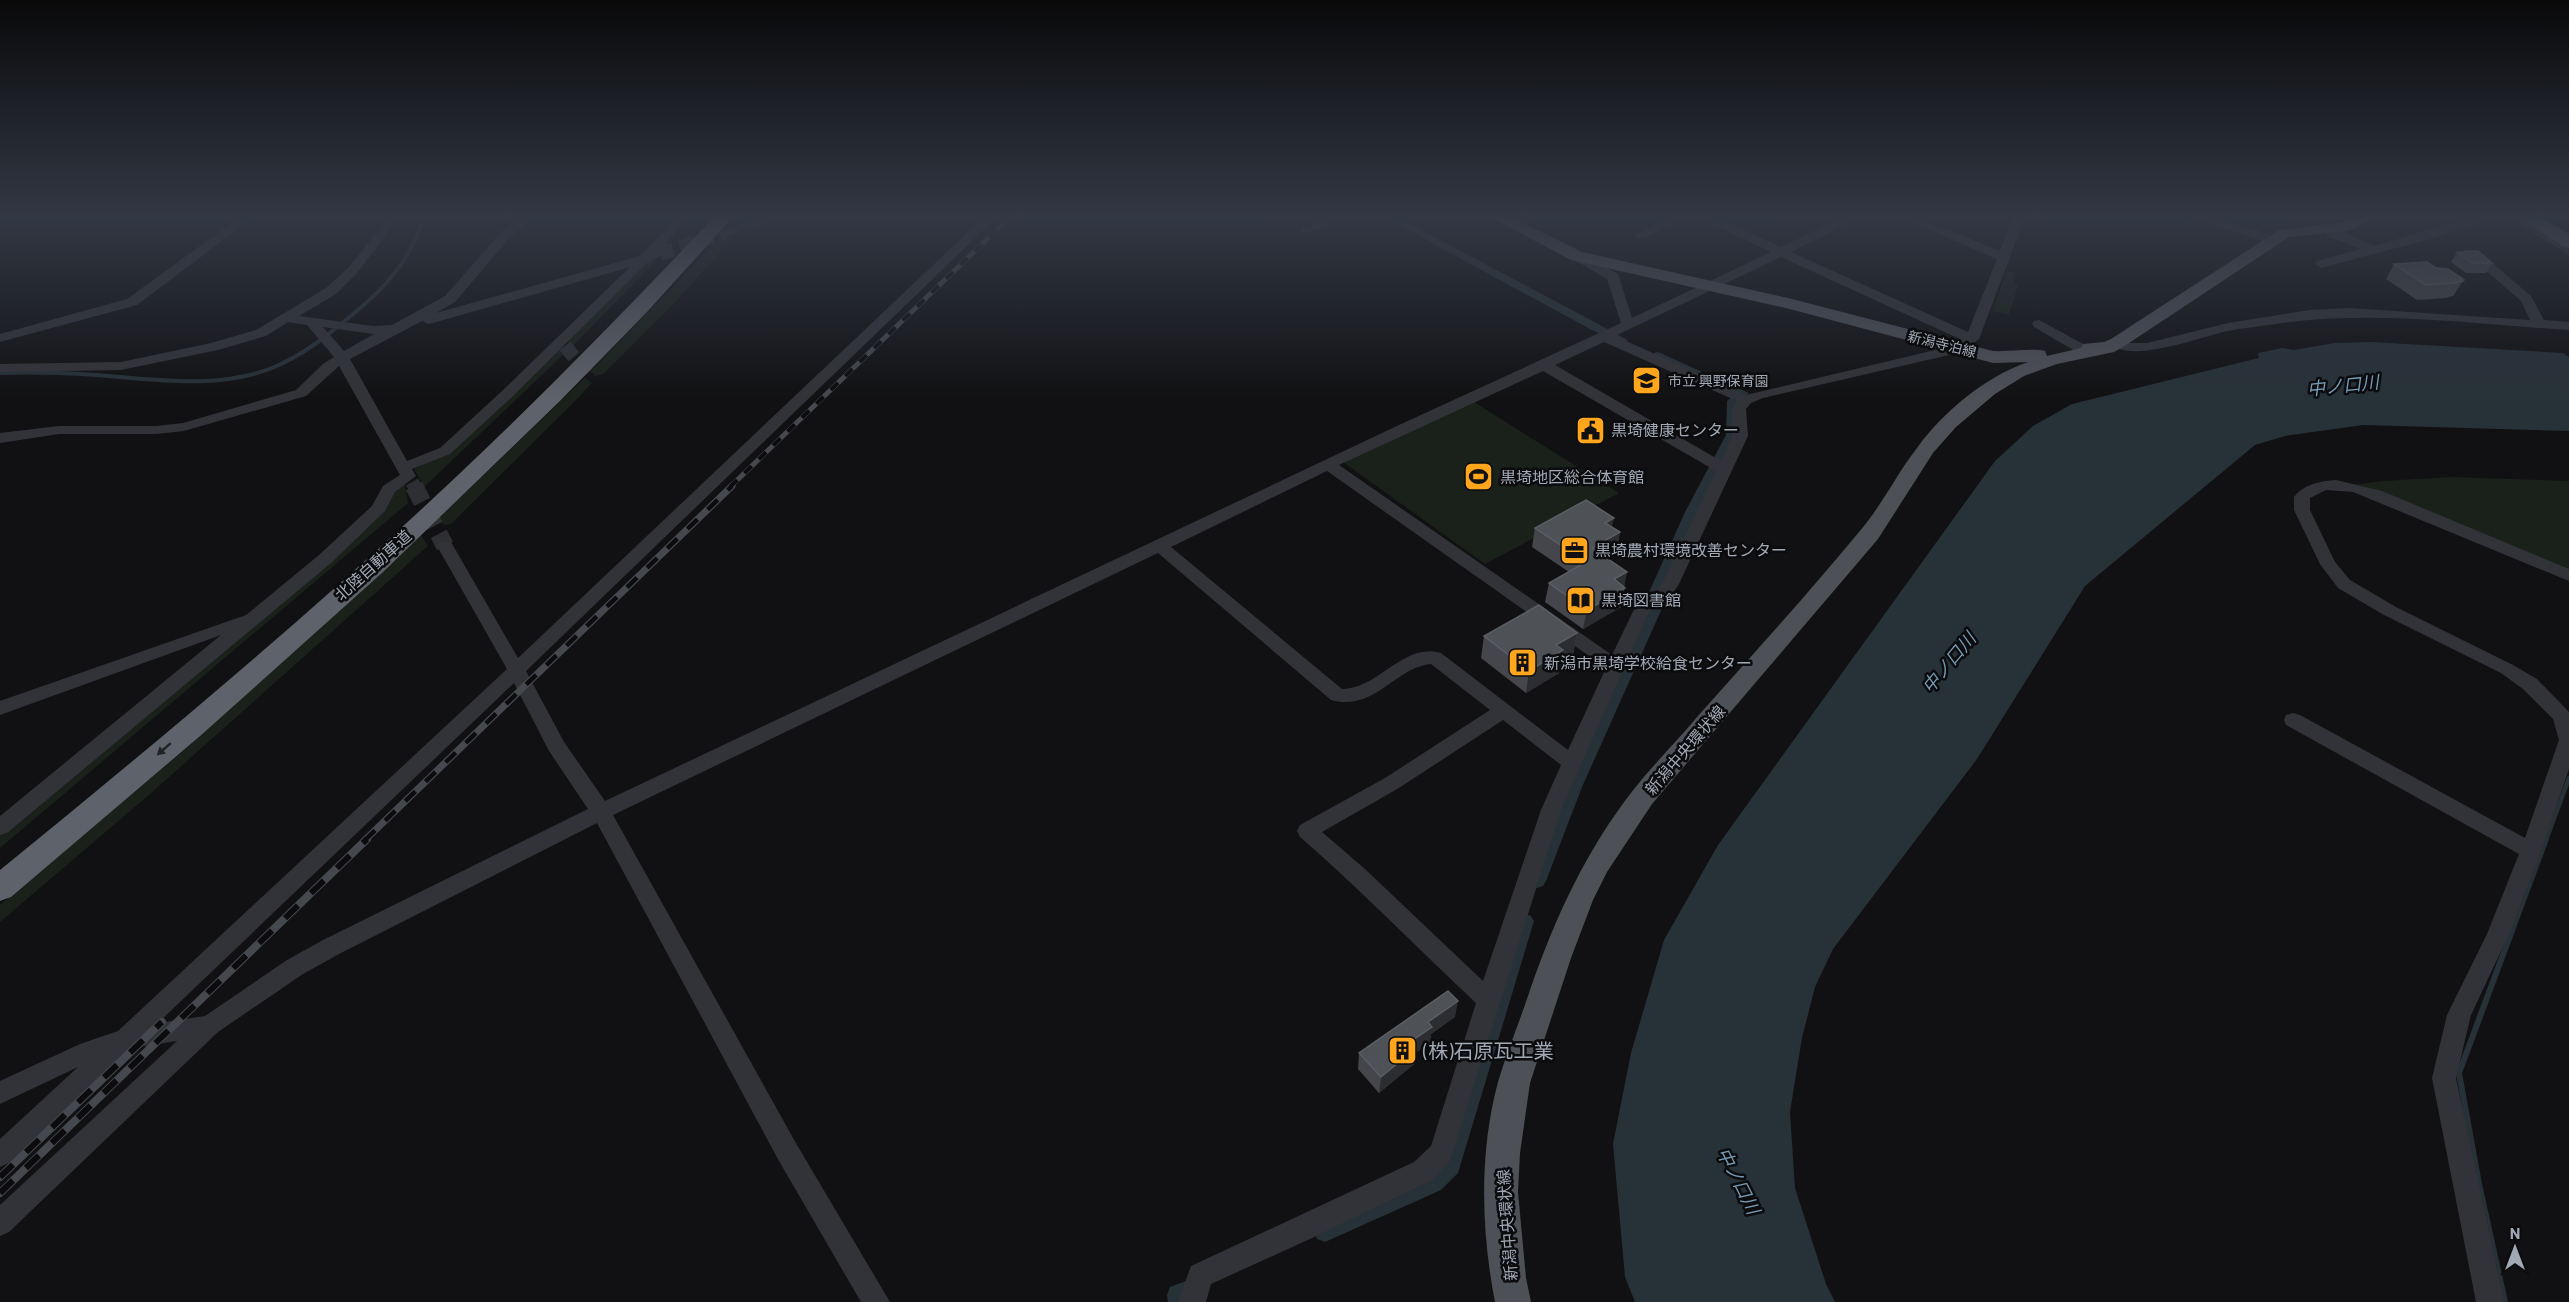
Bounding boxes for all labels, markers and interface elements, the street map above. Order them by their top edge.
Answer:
street label: 新潟寺泊線 [1906,327,1978,360]
school or university icon: 市立 興野保育園 [1631,365,1663,397]
water label: 中ノ口川 [2306,370,2382,400]
place label: 市立 興野保育園 [1668,372,1769,389]
public building icon: 黒埼健康センター [1574,414,1606,446]
place label: 黒埼健康センター [1611,420,1739,439]
sports icon: 黒埼地区総合体育館 [1463,461,1495,493]
place label: 黒埼地区総合体育館 [1500,467,1644,486]
street label: 北陸自動車道 [331,525,415,604]
office icon: 黒埼農村環境改善センター [1558,534,1590,566]
place label: 黒埼農村環境改善センター [1595,540,1787,559]
library icon: 黒埼図書館 [1564,584,1596,616]
place label: 黒埼図書館 [1601,590,1681,609]
water label: 中ノ口川 [1917,626,1981,697]
building icon: 新潟市黒埼学校給食センター [1507,647,1539,679]
place label: 新潟市黒埼学校給食センター [1544,653,1752,672]
street label: 新潟中央環状線 [1641,701,1729,798]
one-way arrow [157,742,172,755]
building icon: (株)石原瓦工業 [1386,1035,1418,1067]
place label: (株)石原瓦工業 [1422,1038,1553,1062]
water label: 中ノ口川 [1713,1143,1766,1219]
street label: 新潟中央環状線 [1493,1169,1520,1282]
north arrow [2485,1218,2545,1278]
text: N [2510,1223,2520,1242]

